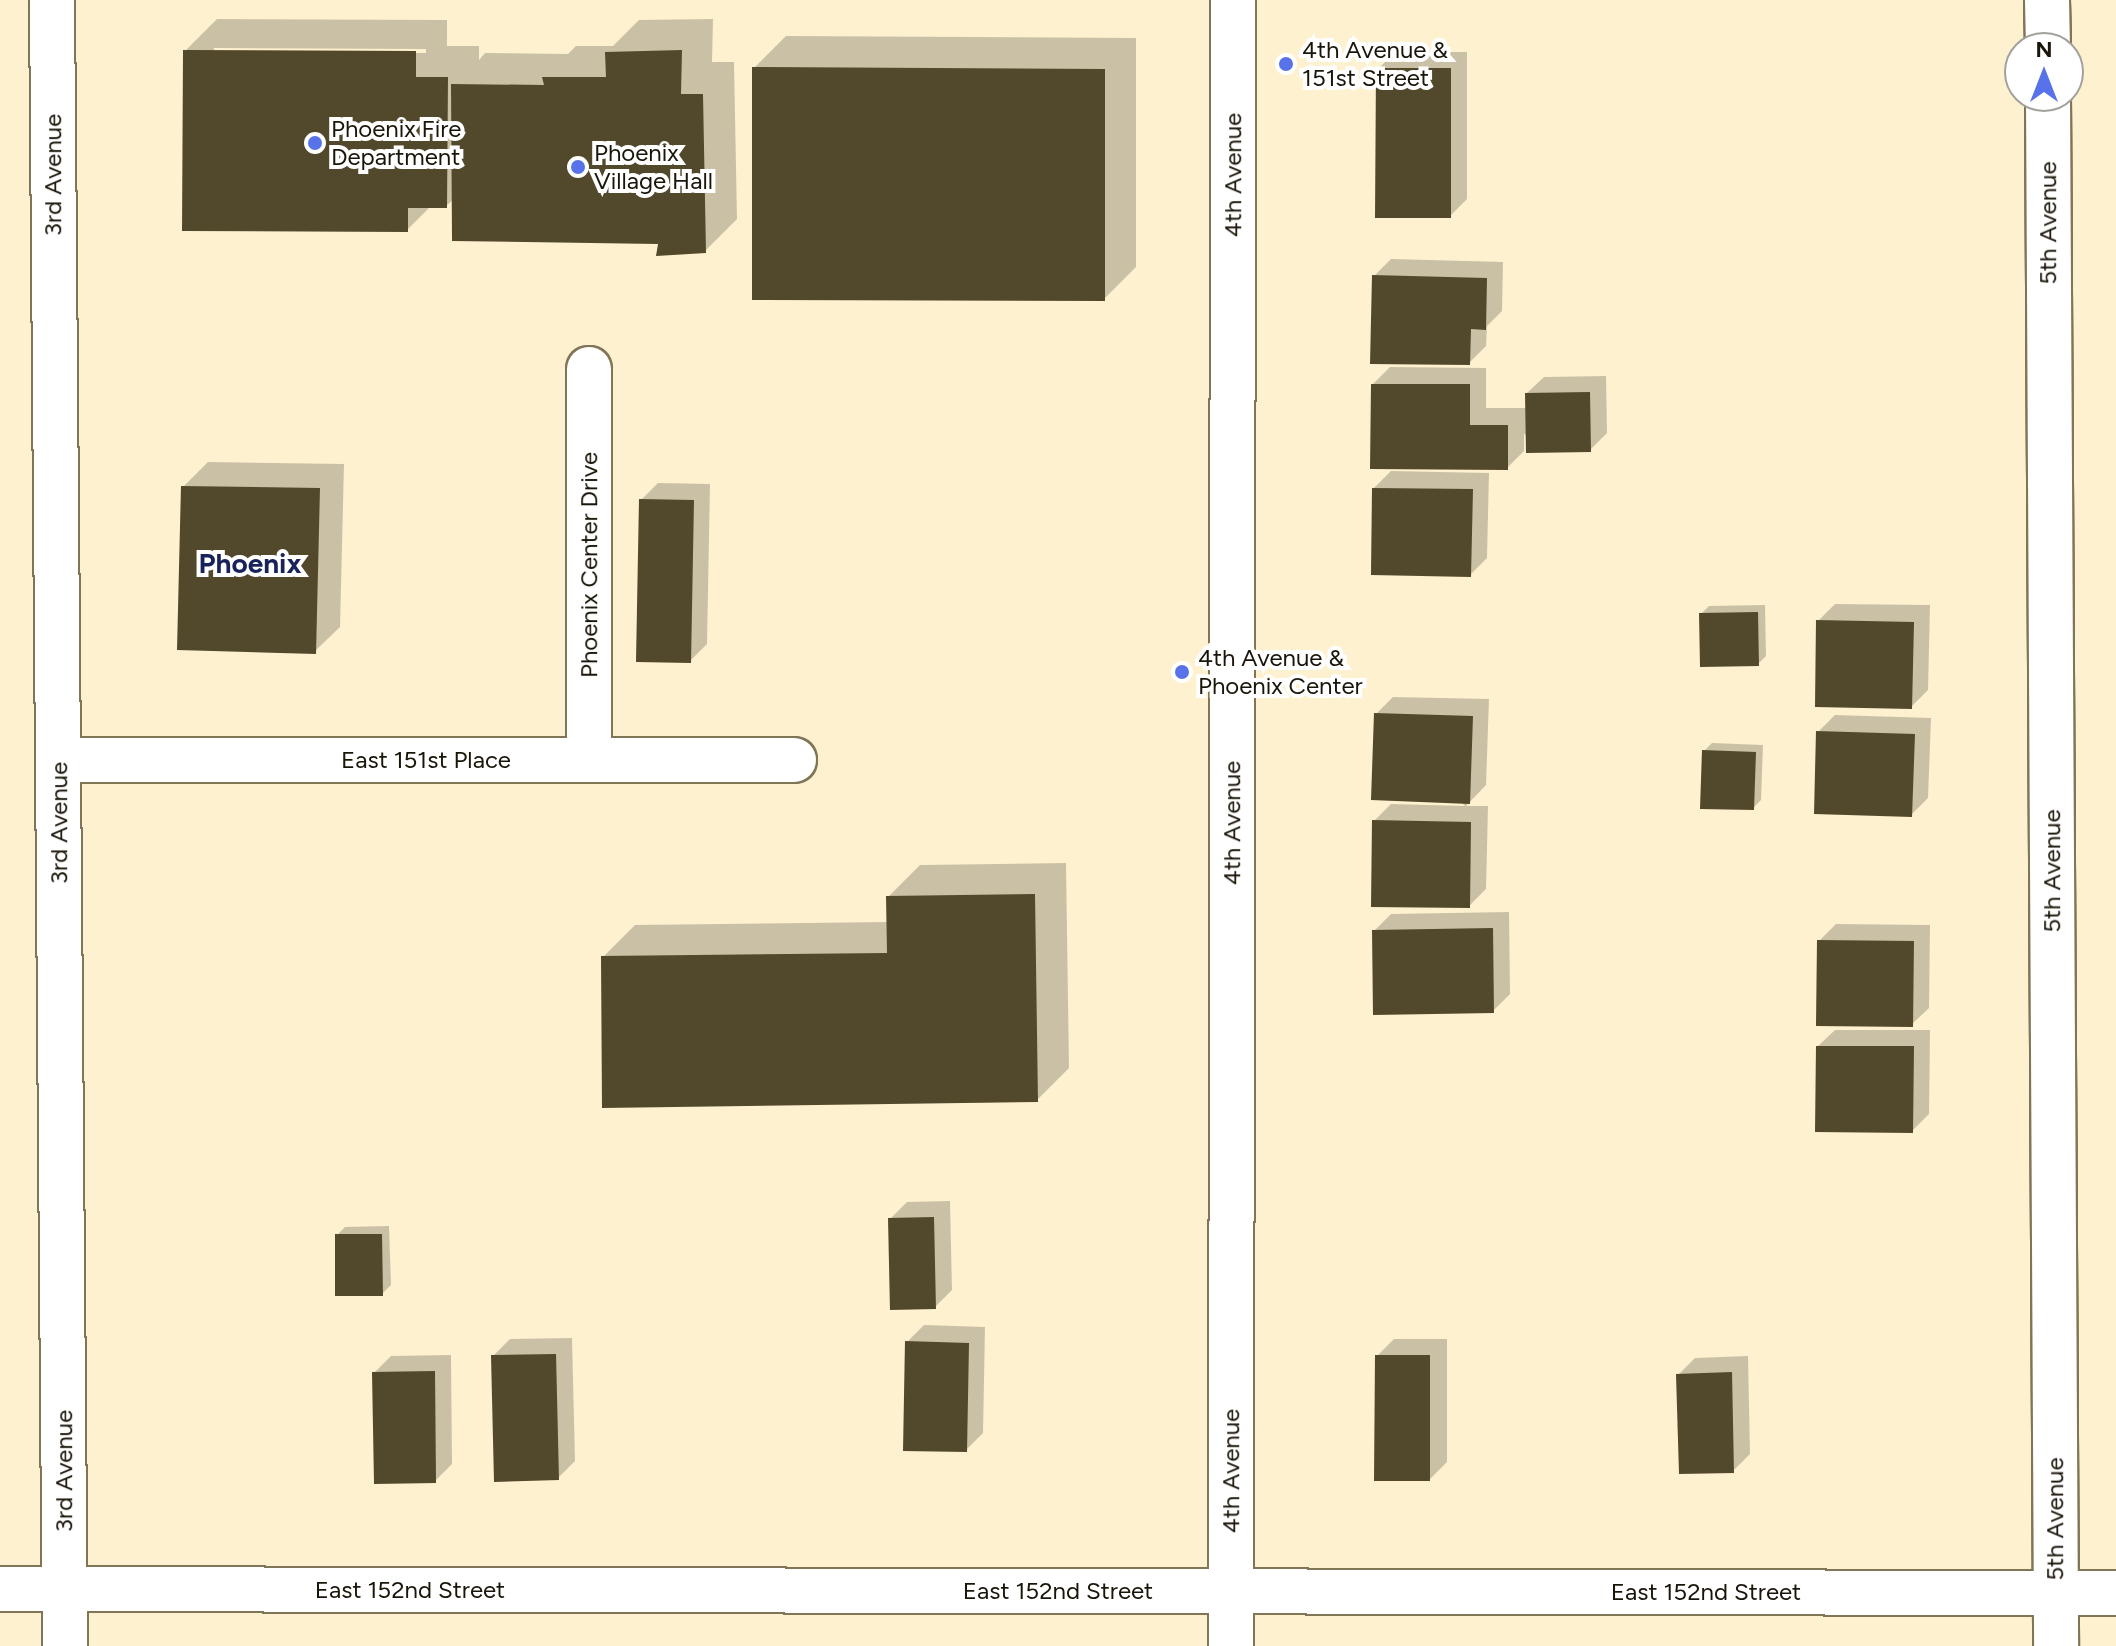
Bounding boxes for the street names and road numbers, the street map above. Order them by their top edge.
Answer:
street label: 4th Avenue [1219,113,1247,237]
street label: 3rd Avenue [39,114,67,236]
street label: 5th Avenue [2034,161,2062,285]
street label: Phoenix Center Drive [575,452,603,678]
street label: East 151st Place [341,746,511,774]
street label: 4th Avenue [1218,761,1246,885]
street label: 3rd Avenue [45,762,73,884]
street label: 5th Avenue [2038,809,2066,933]
street label: 4th Avenue [1217,1409,1245,1533]
street label: 3rd Avenue [50,1410,78,1532]
street label: 5th Avenue [2041,1457,2069,1581]
street label: East 152nd Street [315,1576,505,1604]
street label: East 152nd Street [963,1577,1153,1605]
street label: East 152nd Street [1611,1578,1801,1606]

